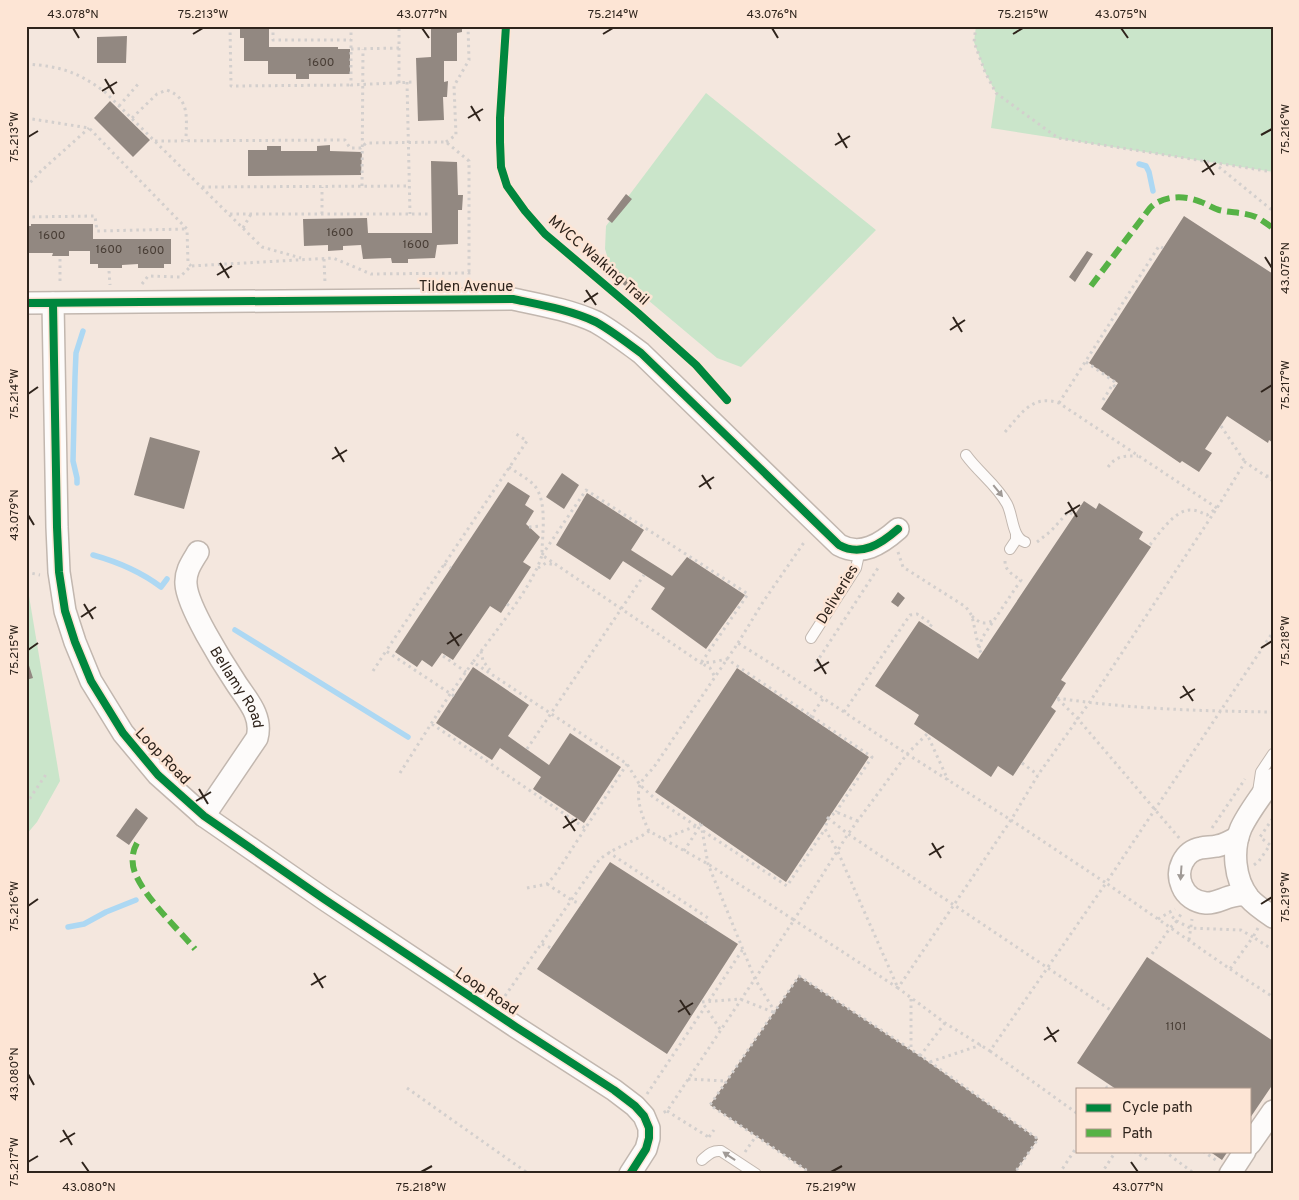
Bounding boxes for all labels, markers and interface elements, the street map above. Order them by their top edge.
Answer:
text: 43.078°N [47,7,99,23]
text: 75.213°W [178,7,228,23]
text: 43.077°N [396,7,448,23]
text: 75.214°W [588,7,638,23]
text: 43.076°N [747,7,797,23]
text: 75.215°W [998,7,1048,23]
text: 43.075°N [1095,7,1147,23]
house number: 1600 [308,55,334,71]
text: 75.216°W [1278,104,1294,154]
text: 75.213°W [7,112,23,162]
street label: MVCC Walking Trail [543,212,653,310]
house number: 1600 [327,225,353,241]
house number: 1600 [39,228,65,244]
house number: 1600 [403,237,429,253]
house number: 1600 [96,242,122,258]
text: 43.075°N [1278,242,1294,294]
house number: 1600 [138,243,164,259]
street label: Tilden Avenue [419,278,513,297]
text: 75.217°W [1278,360,1294,410]
text: 75.214°W [7,369,23,419]
one-way arrow [992,485,1003,498]
text: 43.079°N [7,489,23,541]
street label: Deliveries [813,561,863,628]
text: 75.218°W [1278,616,1294,666]
text: 75.215°W [7,625,23,675]
street label: Bellamy Road [204,644,266,729]
street label: Loop Road [130,725,194,790]
one-way arrow [1176,866,1184,882]
text: 75.219°W [1278,872,1294,922]
text: 75.216°W [7,881,23,931]
street label: Loop Road [451,964,521,1020]
house number: 1101 [1165,1019,1187,1035]
text: 43.080°N [7,1047,23,1101]
legend [1076,1088,1252,1152]
text: Cycle path [1122,1099,1193,1118]
text: Path [1122,1125,1153,1144]
text: 75.217°W [7,1137,23,1187]
one-way arrow [722,1151,735,1161]
text: 43.080°N [62,1180,116,1196]
text: 75.218°W [396,1180,446,1196]
text: 75.219°W [806,1180,856,1196]
text: 43.077°N [1112,1180,1164,1196]

